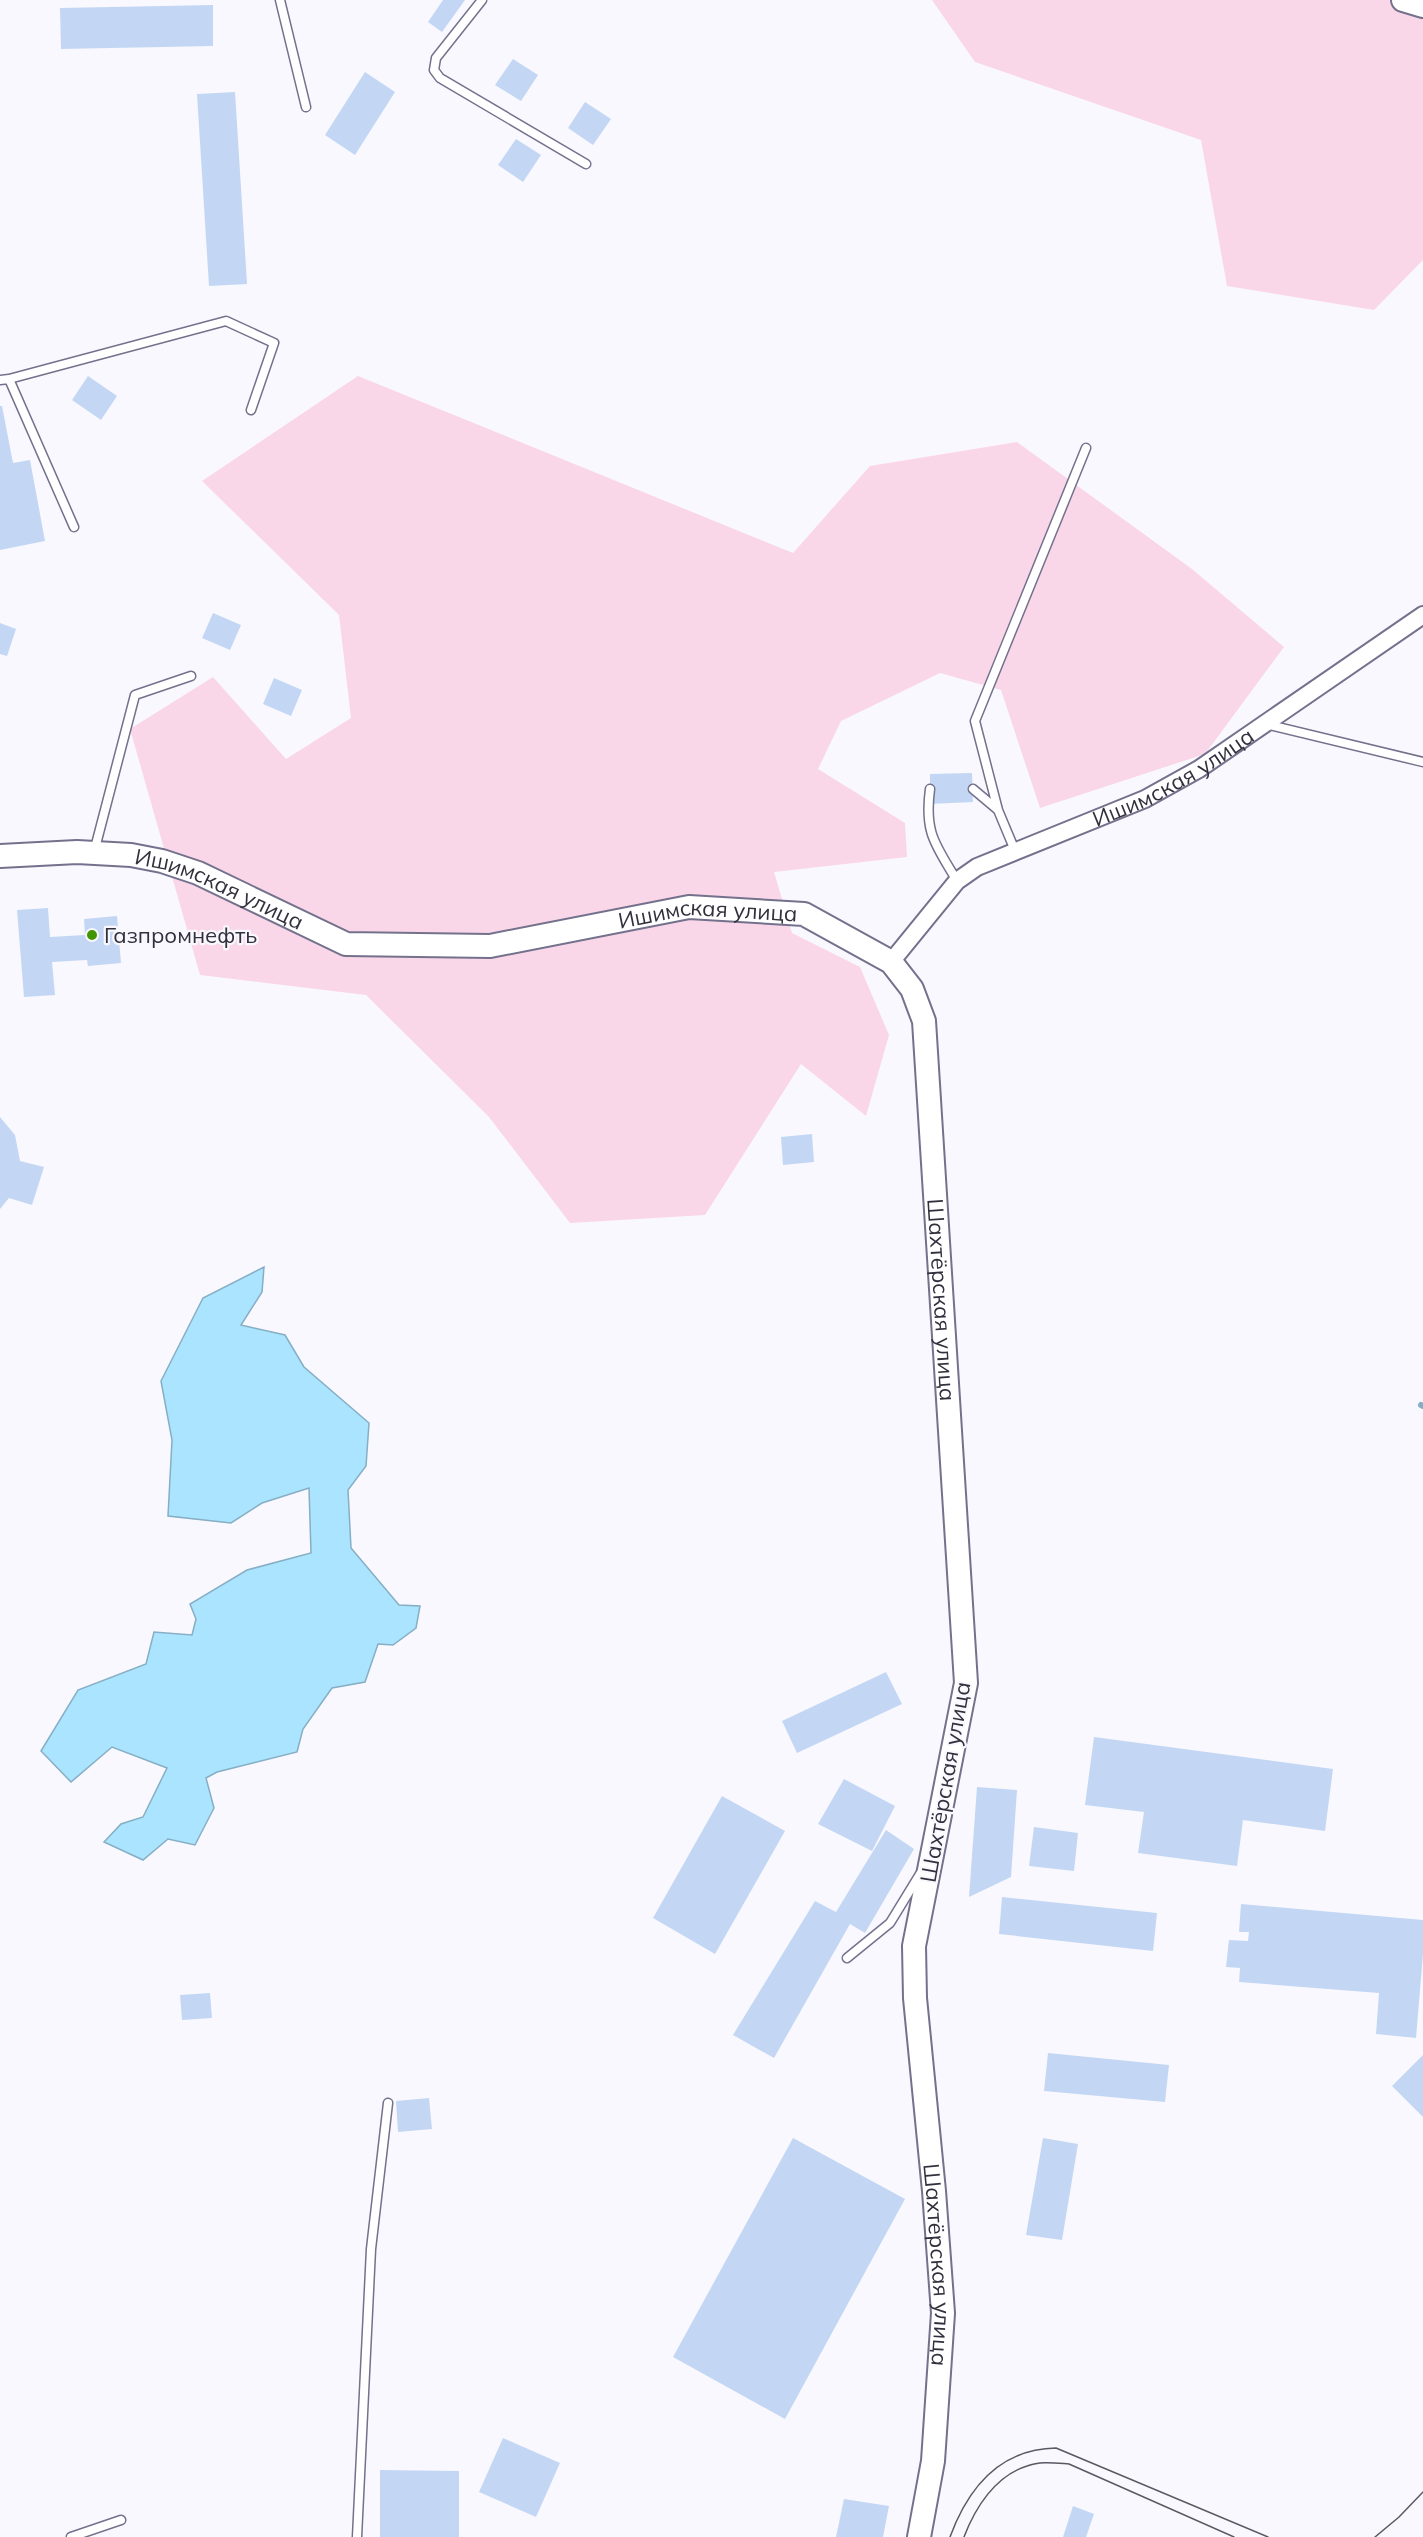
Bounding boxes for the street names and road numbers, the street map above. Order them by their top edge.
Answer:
street label: Ишимская улица [1088,722,1259,833]
street label: Ишимская улица [133,842,308,936]
street label: Ишимская улица [616,893,798,935]
street label: Шахтёрская улица [921,1198,962,1402]
street label: Шахтёрская улица [914,1680,976,1884]
street label: Шахтёрская улица [917,2162,957,2367]

